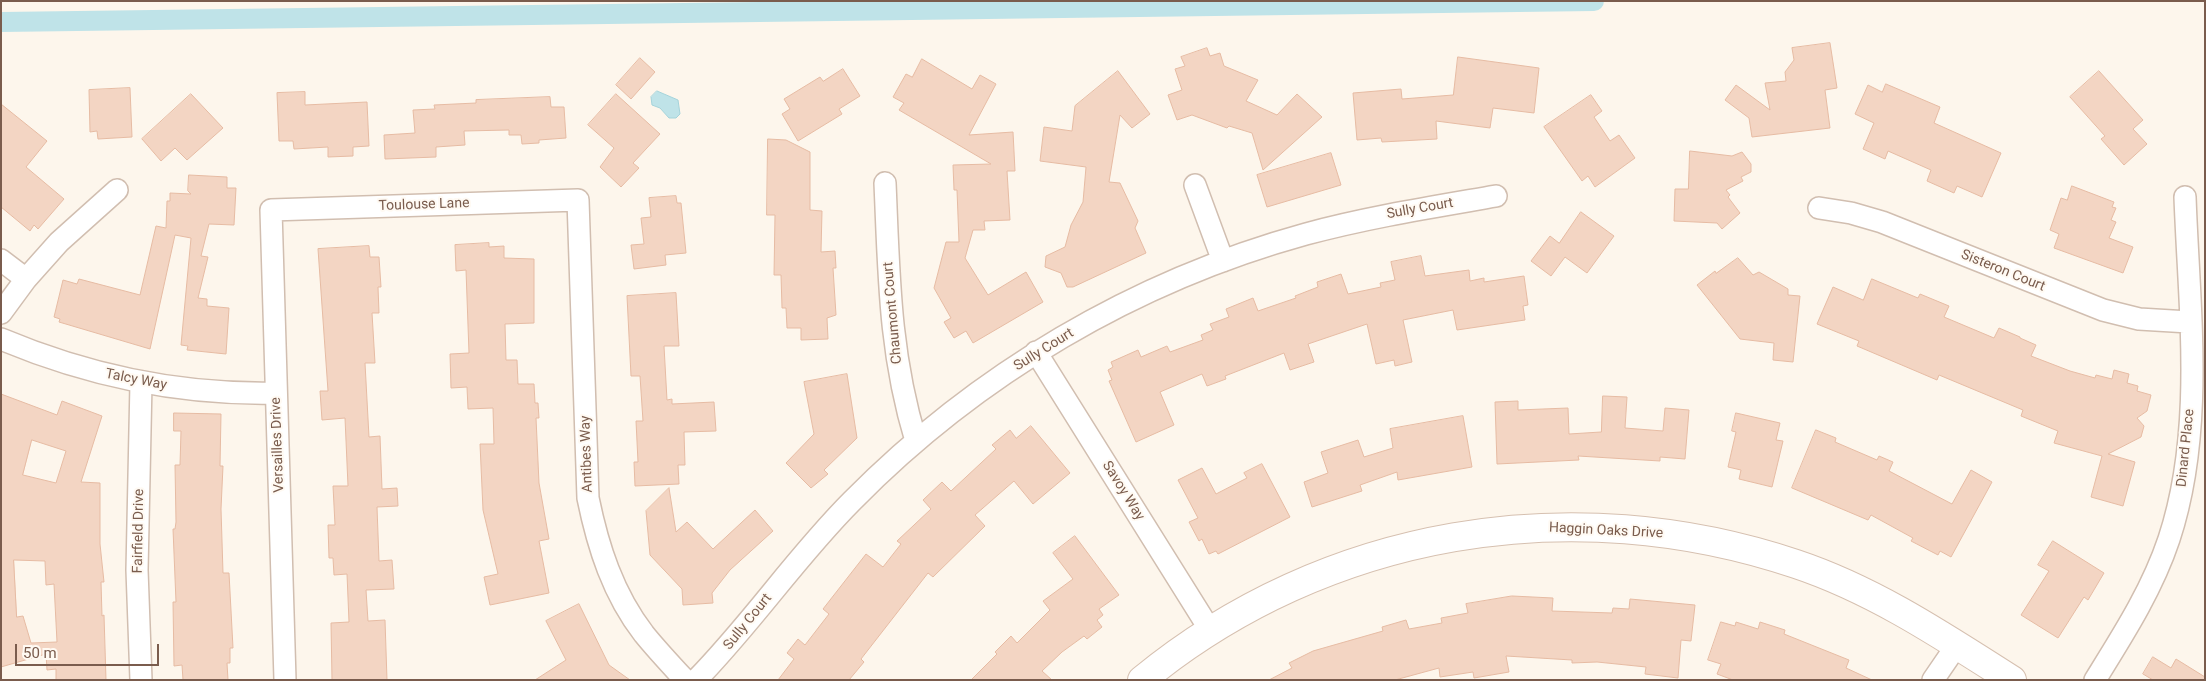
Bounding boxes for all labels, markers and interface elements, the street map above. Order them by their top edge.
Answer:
street label: Toulouse Lane [378,195,470,215]
street label: Sully Court [1385,195,1455,223]
street label: Sisteron Court [1958,246,2048,296]
street label: Chaumont Court [880,261,906,365]
street label: Sully Court [1011,325,1077,375]
street label: Talcy Way [104,366,168,394]
street label: Versailles Drive [268,397,288,493]
street label: Dinard Place [2174,408,2198,488]
street label: Antibes Way [577,415,597,493]
street label: Savoy Way [1098,458,1148,524]
street label: Fairfield Drive [130,489,148,573]
street label: Haggin Oaks Drive [1548,520,1664,542]
street label: Sully Court [720,591,776,653]
scale bar [18,634,161,666]
text: 50 m [23,644,57,662]

